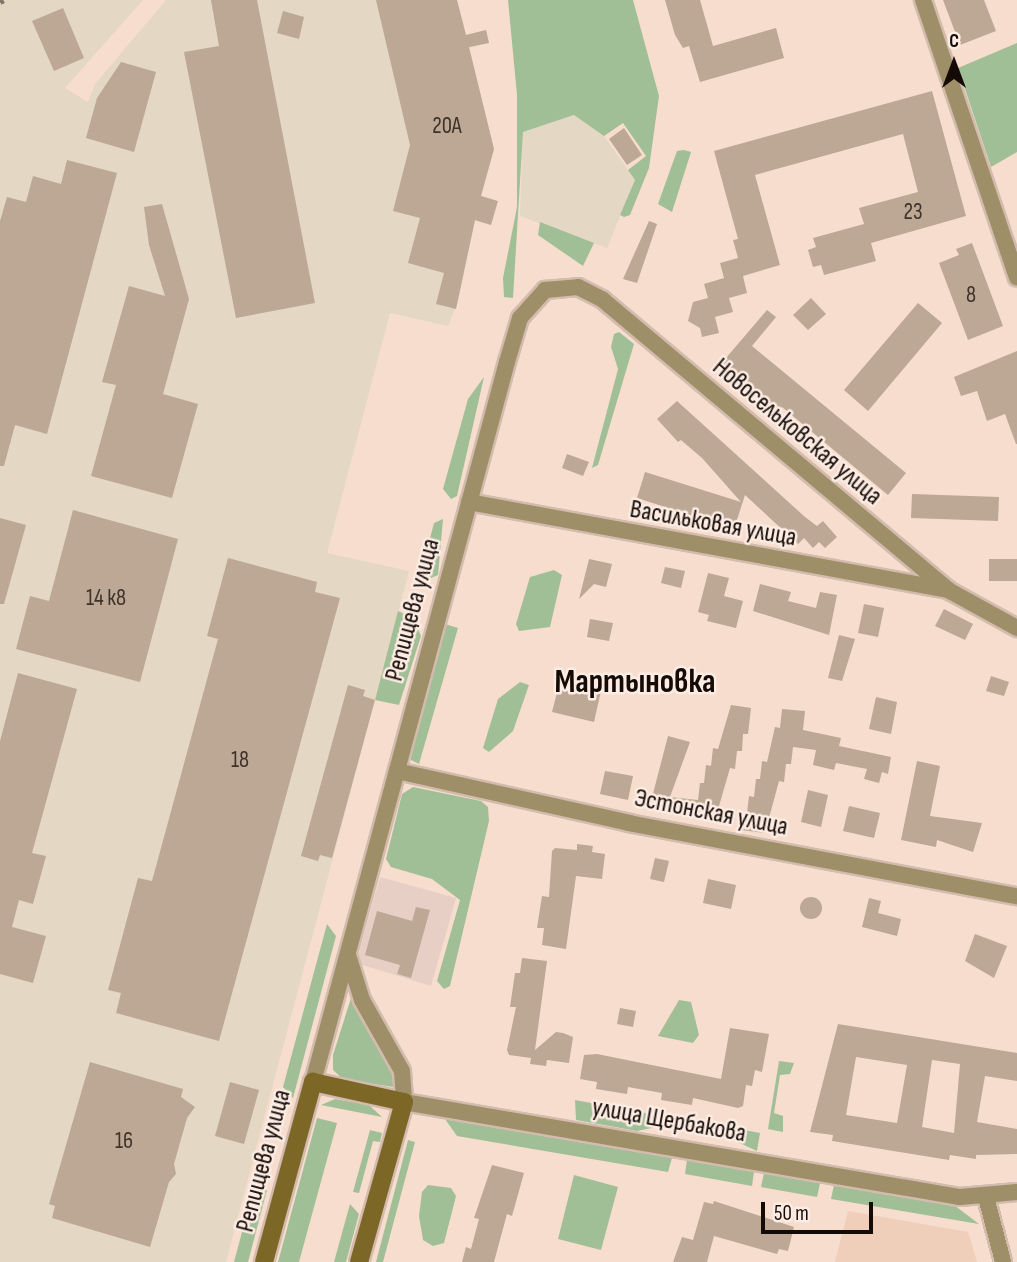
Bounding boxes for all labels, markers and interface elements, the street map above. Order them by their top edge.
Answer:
north arrow [919,28,989,98]
text: С [949,30,959,53]
house number: 20А [432,112,462,140]
house number: 23 [903,198,923,226]
house number: 8 [966,281,976,309]
street label: Новосельковская улица [706,352,888,512]
street label: Васильковая улица [627,494,799,554]
street label: Репищева улица [379,535,447,685]
house number: 14 к8 [86,584,126,612]
district label: Мартыновка [554,663,716,703]
house number: 18 [231,746,249,774]
street label: Эстонская улица [632,783,790,843]
street label: Репищева улица [230,1086,298,1236]
street label: улица Щербакова [590,1092,748,1150]
house number: 16 [115,1127,133,1155]
scale bar [765,1188,877,1232]
text: 50 m [774,1201,809,1226]

